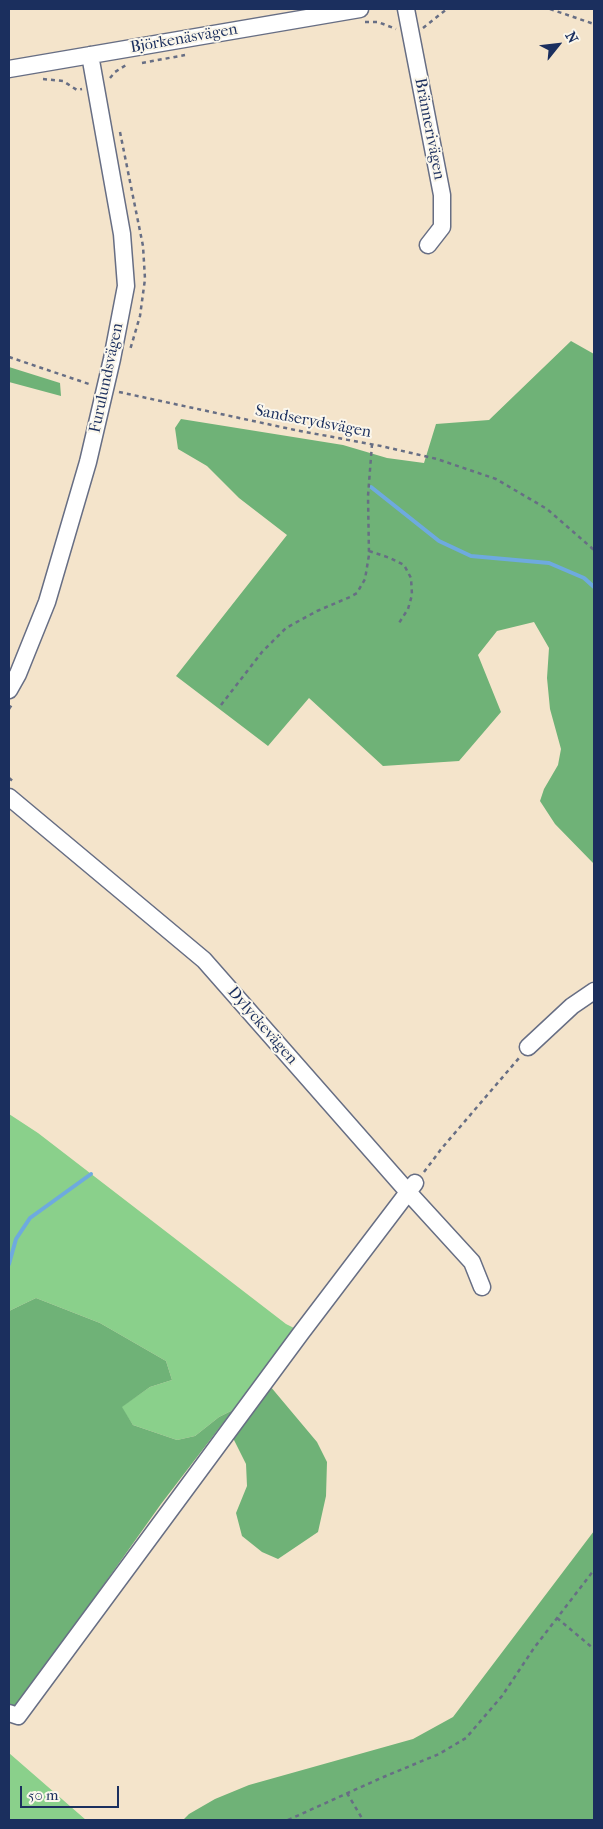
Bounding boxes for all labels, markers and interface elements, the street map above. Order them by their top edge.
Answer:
street label: Björkenäsvägen [129,20,239,58]
north arrow [533,20,583,70]
text: N [562,29,582,46]
street label: Brännerivägen [410,76,448,182]
street label: Furulundsvägen [86,321,128,435]
street label: Sandserydsvägen [253,401,373,443]
street label: Dylyckevägen [223,983,301,1069]
scale bar [22,1776,121,1808]
text: 50 m [28,1786,58,1804]

